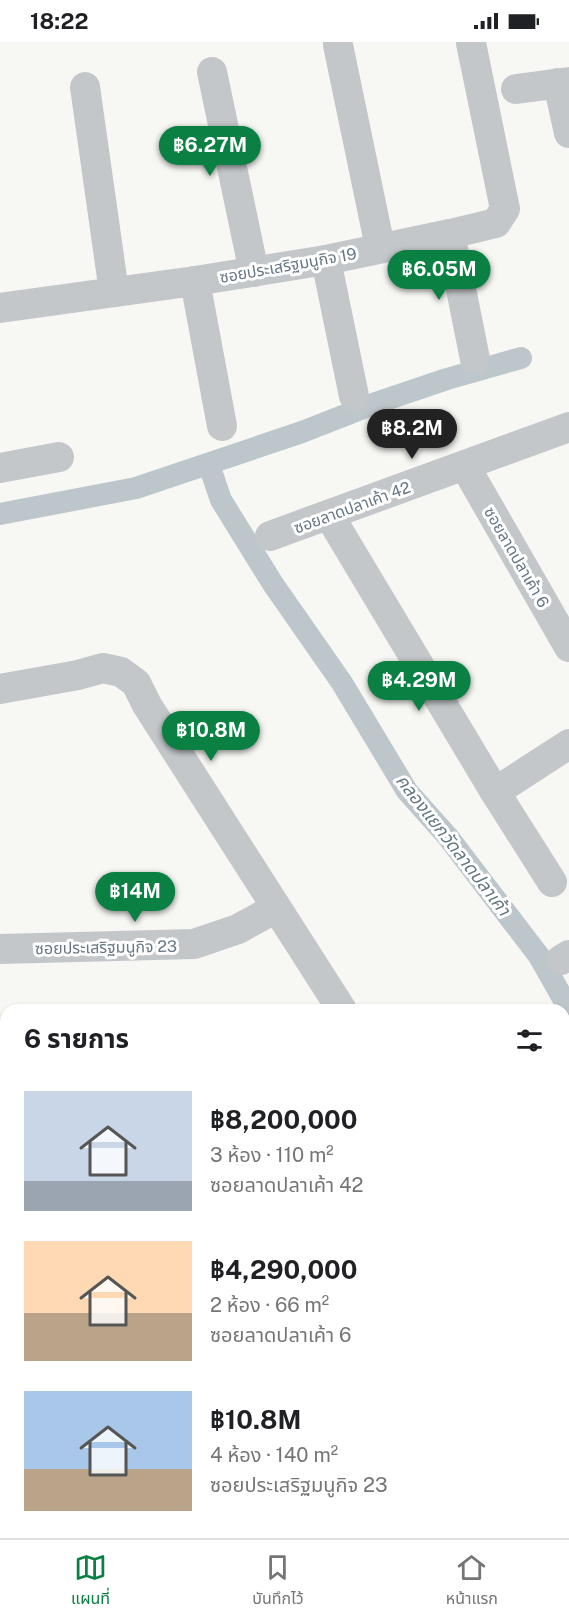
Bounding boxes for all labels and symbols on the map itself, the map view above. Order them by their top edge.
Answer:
pin: ฿6.27M [161,126,259,177]
street label: ซอยประเสริฐมนูกิจ 19 [218,244,358,287]
pin: ฿6.05M [390,250,488,301]
pin: ฿8.2M [370,409,454,460]
street label: ซอยลาดปลาเค้า 42 [291,478,413,537]
street label: ซอยลาดปลาเค้า 6 [480,504,553,611]
pin: ฿4.29M [370,661,468,712]
pin: ฿10.8M [162,711,260,762]
water label: คลองแยกวัดลาดปลาเค้า [392,770,515,920]
pin: ฿14M [99,872,171,923]
street label: ซอยประเสริฐมนูกิจ 23 [35,937,177,958]

